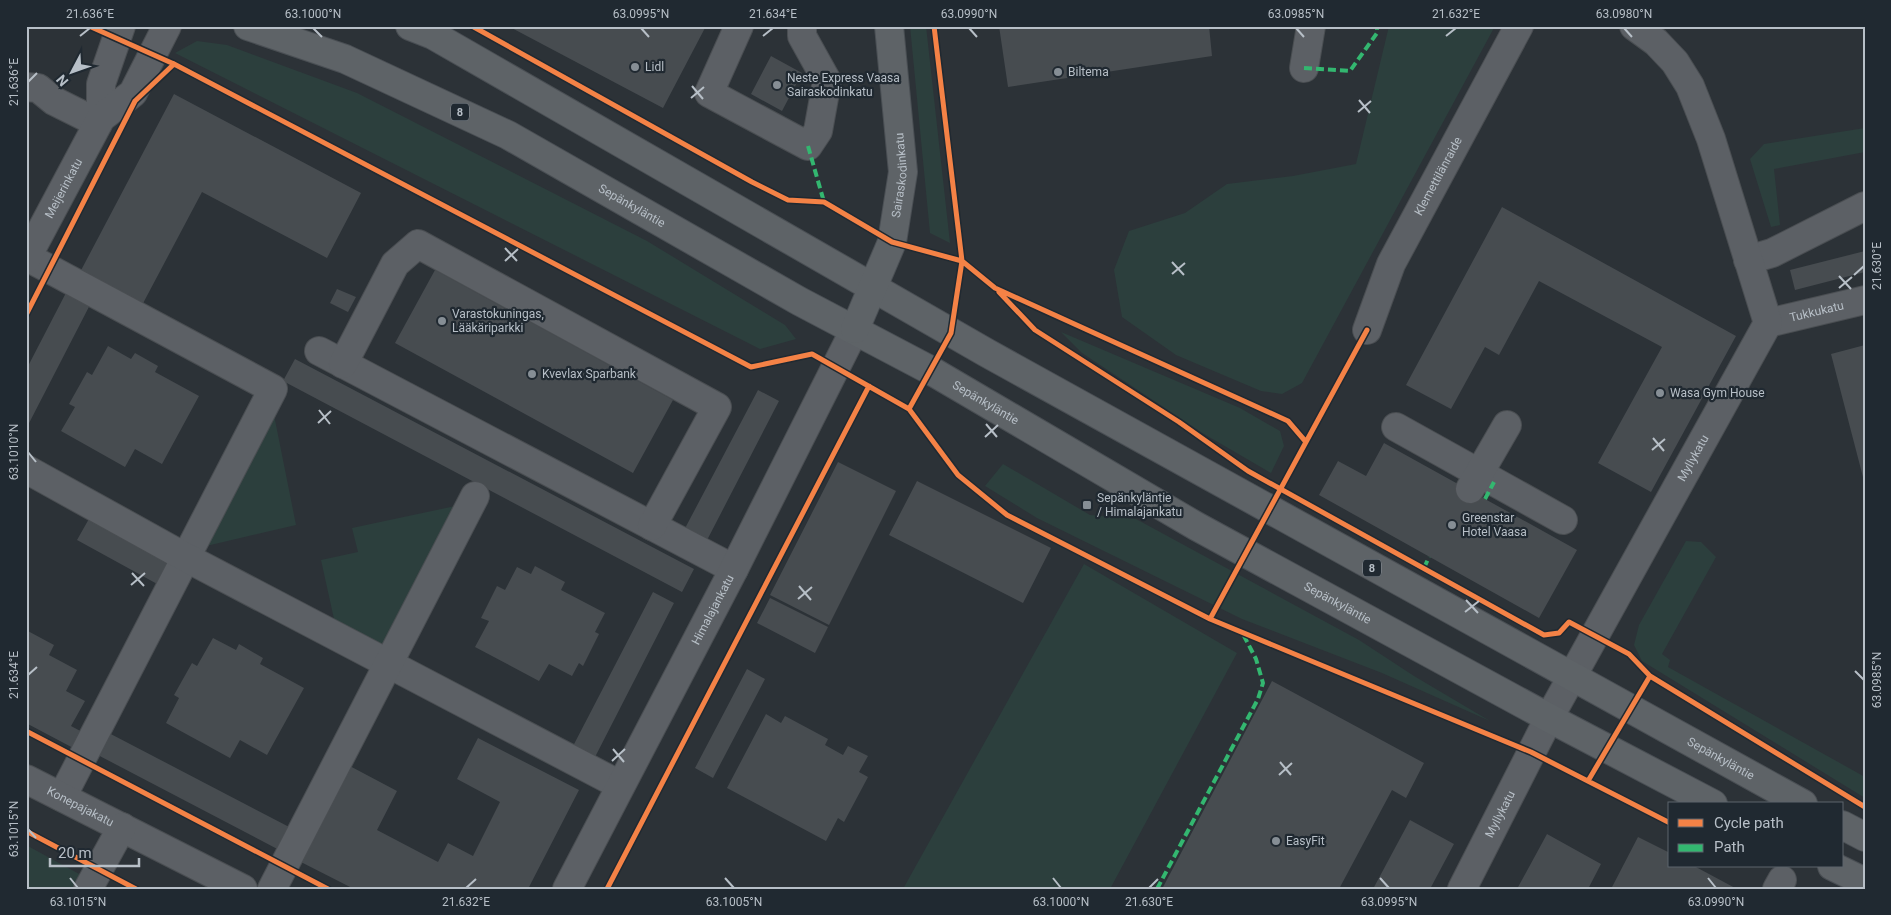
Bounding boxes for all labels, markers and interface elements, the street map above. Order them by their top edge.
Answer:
text: 21.636°E [66,7,114,21]
text: 63.1000°N [285,7,341,21]
text: 63.0995°N [613,7,669,21]
text: 21.634°E [749,7,797,21]
text: 63.0990°N [941,7,997,21]
text: 63.0985°N [1268,7,1324,21]
text: 21.632°E [1432,7,1480,21]
text: 63.0980°N [1596,7,1652,21]
north arrow [48,48,98,98]
text: 21.636°E [7,58,21,106]
place label: Lidl [645,60,664,74]
marker: Lidl [629,61,641,73]
place label: Biltema [1068,65,1109,79]
marker: Biltema [1052,66,1064,78]
place label: Neste Express Vaasa Sairaskodinkatu [787,71,900,99]
text: N [53,72,71,90]
marker: Neste Express Vaasa Sairaskodinkatu [771,79,783,91]
road number: 8 [451,104,469,120]
street label: Sairaskodinkatu [889,132,910,219]
street label: Klemettilänraide [1411,134,1465,218]
street label: Meijerinkatu [42,156,85,221]
street label: Sepänkyläntie [596,181,668,230]
text: 21.630°E [1870,242,1884,290]
street label: Tukkukatu [1788,298,1845,325]
place label: Varastokuningas, Lääkäriparkki [452,307,544,335]
marker: Varastokuningas, Lääkäriparkki [436,315,448,327]
place label: Kvevlax Sparbank [542,367,637,381]
marker: Kvevlax Sparbank [526,368,538,380]
street label: Sepänkyläntie [950,378,1021,428]
place label: Wasa Gym House [1670,386,1765,400]
marker: Wasa Gym House [1654,387,1666,399]
text: 63.1010°N [7,424,21,480]
street label: Myllykatu [1675,432,1712,484]
place label: Sepänkyläntie / Himalajankatu [1097,491,1182,519]
marker: Sepänkyläntie / Himalajankatu [1081,499,1093,511]
place label: Greenstar Hotel Vaasa [1462,511,1527,539]
marker: Greenstar Hotel Vaasa [1446,519,1458,531]
road number: 8 [1363,560,1381,576]
street label: Himalajankatu [689,572,737,647]
street label: Sepänkyläntie [1302,579,1374,627]
text: 21.634°E [7,651,21,699]
text: 63.0985°N [1870,652,1884,708]
street label: Sepänkyläntie [1685,734,1757,783]
street label: Konepajakatu [45,784,116,829]
street label: Myllykatu [1482,788,1518,840]
text: 63.1015°N [7,801,21,857]
legend [1668,802,1844,868]
text: Cycle path [1714,814,1784,832]
place label: EasyFit [1286,834,1325,848]
scale bar [50,835,139,867]
marker: EasyFit [1270,835,1282,847]
text: Path [1714,838,1745,856]
text: 20 m [58,844,92,862]
text: 63.1015°N [50,895,106,909]
text: 21.632°E [442,895,490,909]
text: 63.1005°N [706,895,762,909]
text: 63.1000°N [1033,895,1089,909]
text: 21.630°E [1125,895,1173,909]
text: 63.0995°N [1361,895,1417,909]
text: 63.0990°N [1688,895,1744,909]

